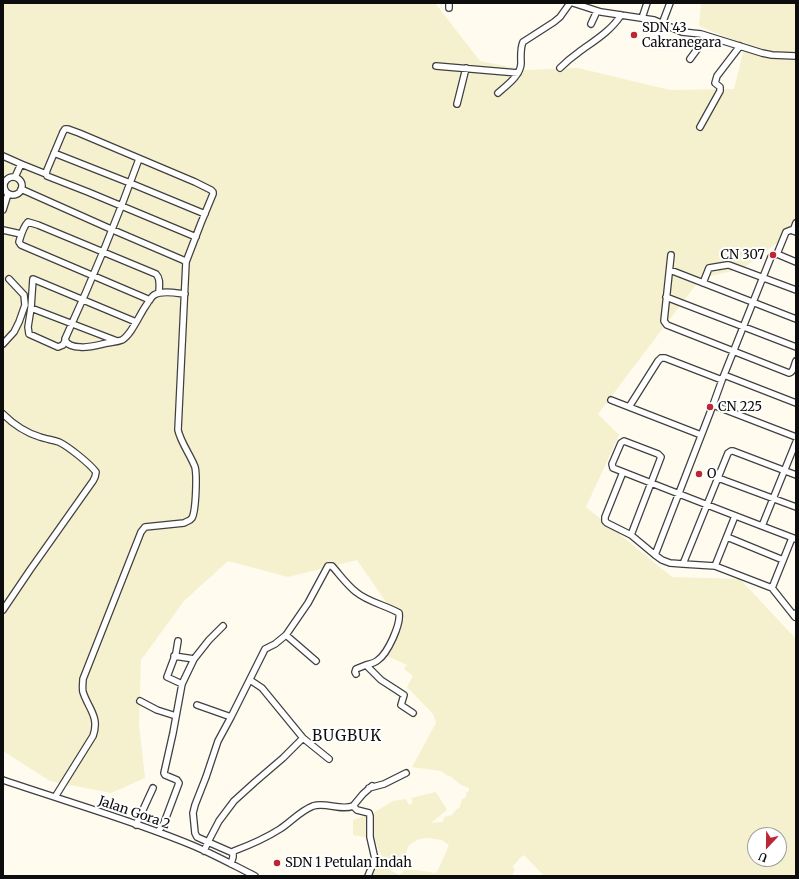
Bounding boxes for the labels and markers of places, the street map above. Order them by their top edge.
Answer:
place label: SDN 43 Cakranegara [642,20,721,51]
marker: SDN 43 Cakranegara [629,30,639,40]
place label: CN 307 [721,247,765,263]
marker: CN 307 [768,250,778,260]
place label: CN 225 [718,399,762,415]
marker: CN 225 [705,402,715,412]
place label: O [707,466,716,482]
marker: O [694,469,704,479]
place label: SDN 1 Petulan Indah [285,855,412,871]
marker: SDN 1 Petulan Indah [272,858,282,868]

